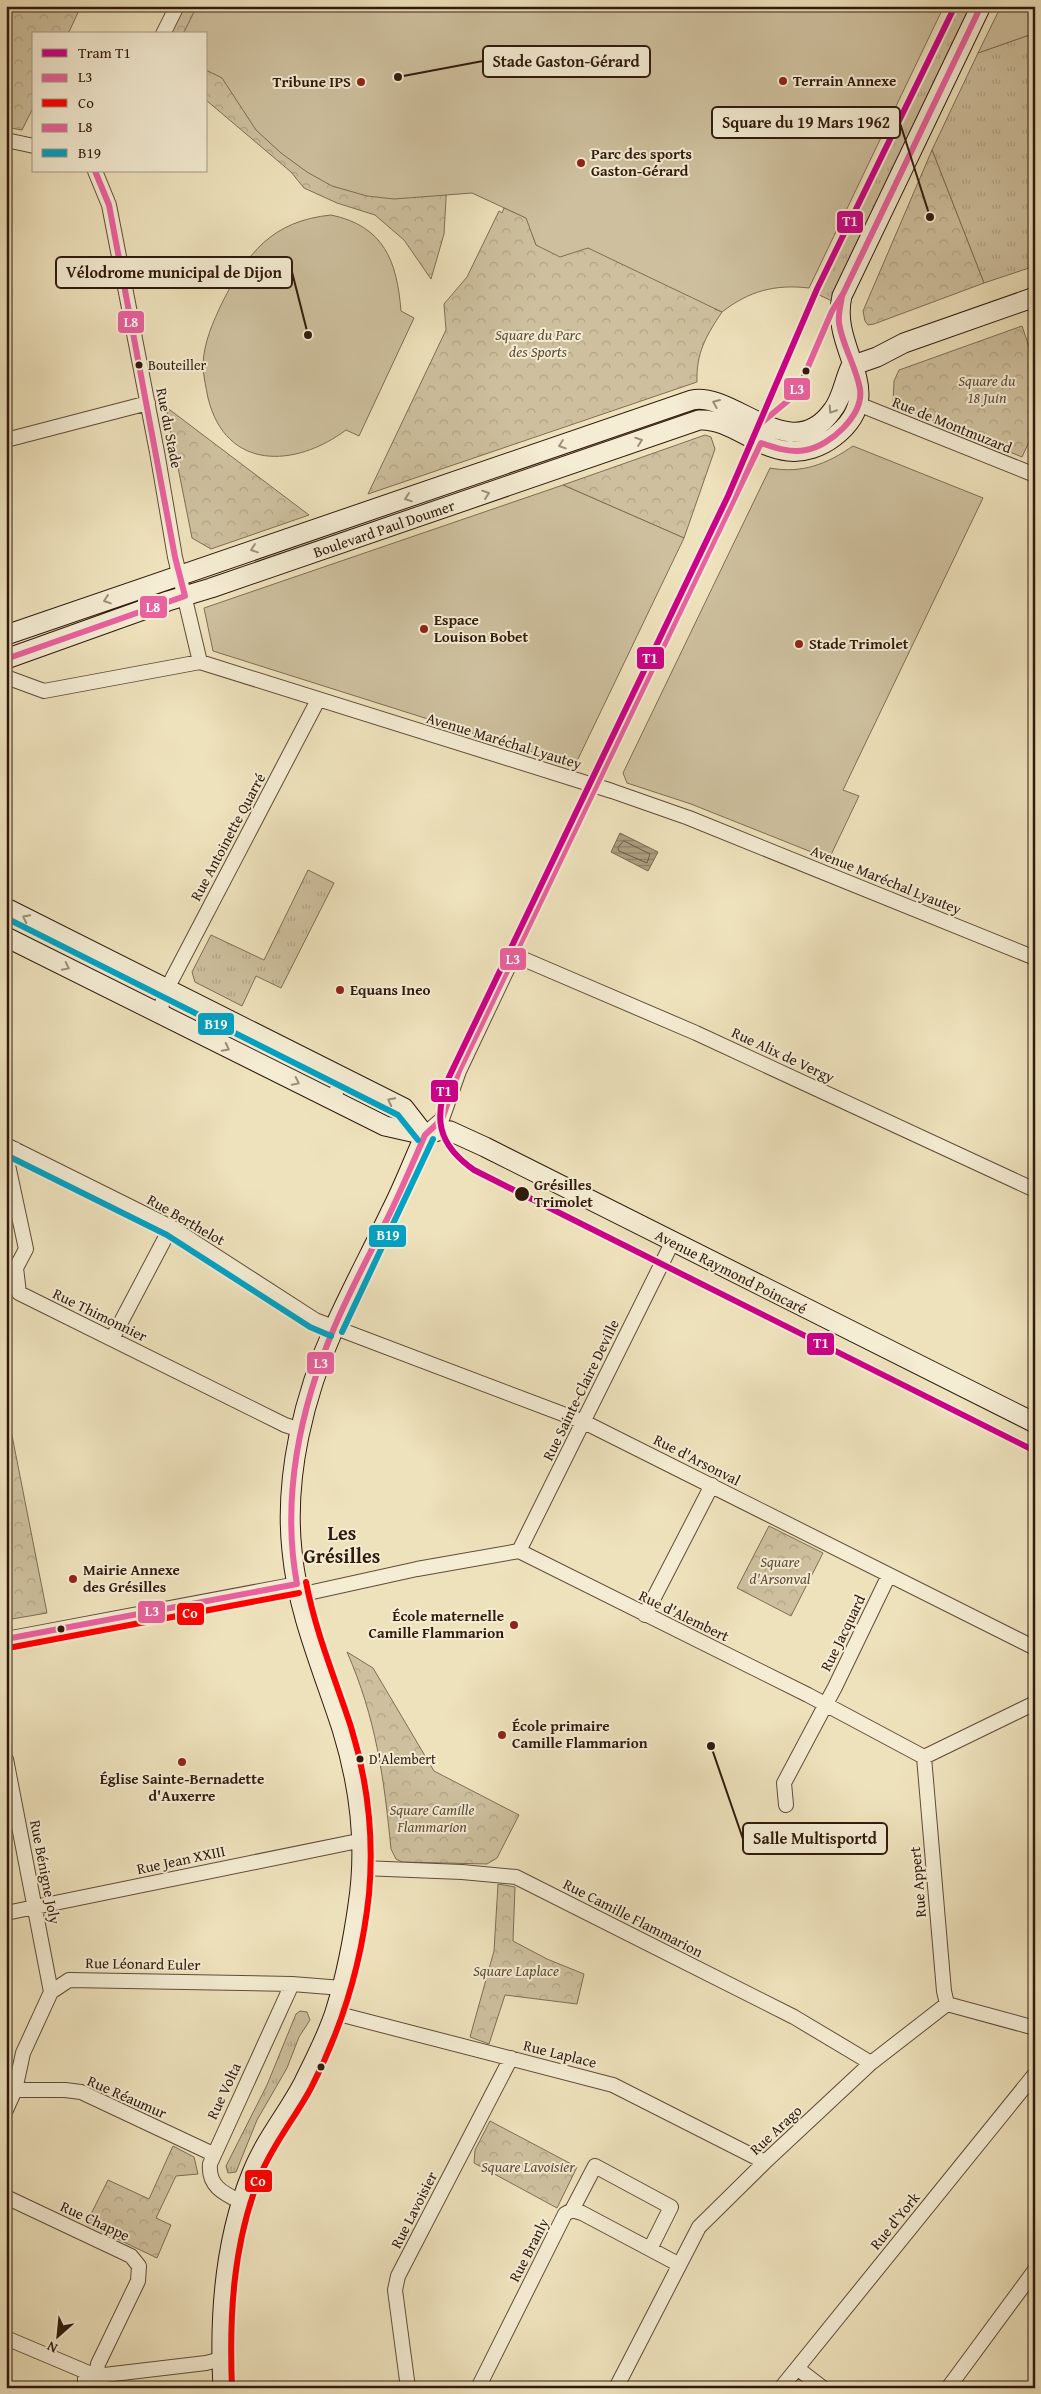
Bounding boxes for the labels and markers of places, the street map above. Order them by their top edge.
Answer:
callout: Stade Gaston-Gérard [483,46,650,77]
place label: Terrain Annexe [793,70,896,91]
place label: Tribune IPS [273,71,351,92]
marker: Terrain Annexe [777,75,789,87]
marker: Tribune IPS [355,76,367,88]
callout: Square du 19 Mars 1962 [712,107,900,138]
place label: Parc des sports Gaston-Gérard [591,143,692,181]
marker: Parc des sports Gaston-Gérard [575,157,587,169]
callout: Vélodrome municipal de Dijon [56,257,292,288]
place label: Bouteiller [148,355,207,375]
marker: Bouteiller [134,360,144,370]
unlabelled marker [801,366,811,376]
place label: Espace Louison Bobet [434,609,528,647]
marker: Espace Louison Bobet [418,623,430,635]
place label: Stade Trimolet [809,633,909,654]
marker: Stade Trimolet [793,638,805,650]
place label: Equans Ineo [350,979,431,1000]
marker: Equans Ineo [334,984,346,996]
place label: Grésilles Trimolet [534,1174,593,1212]
marker: Grésilles Trimolet [513,1185,531,1203]
place label: Mairie Annexe des Grésilles [83,1559,180,1597]
marker: Mairie Annexe des Grésilles [67,1573,79,1585]
place label: École maternelle Camille Flammarion [368,1605,504,1643]
marker: École maternelle Camille Flammarion [508,1619,520,1631]
unlabelled marker [56,1624,66,1634]
place label: École primaire Camille Flammarion [512,1715,648,1753]
marker: École primaire Camille Flammarion [496,1729,508,1741]
place label: D'Alembert [369,1749,436,1769]
marker: D'Alembert [355,1754,365,1764]
marker: Église Sainte-Bernadette d'Auxerre [176,1756,188,1768]
place label: Église Sainte-Bernadette d'Auxerre [100,1768,264,1806]
callout: Salle Multisportd [743,1823,887,1854]
unlabelled marker [316,2062,326,2072]

